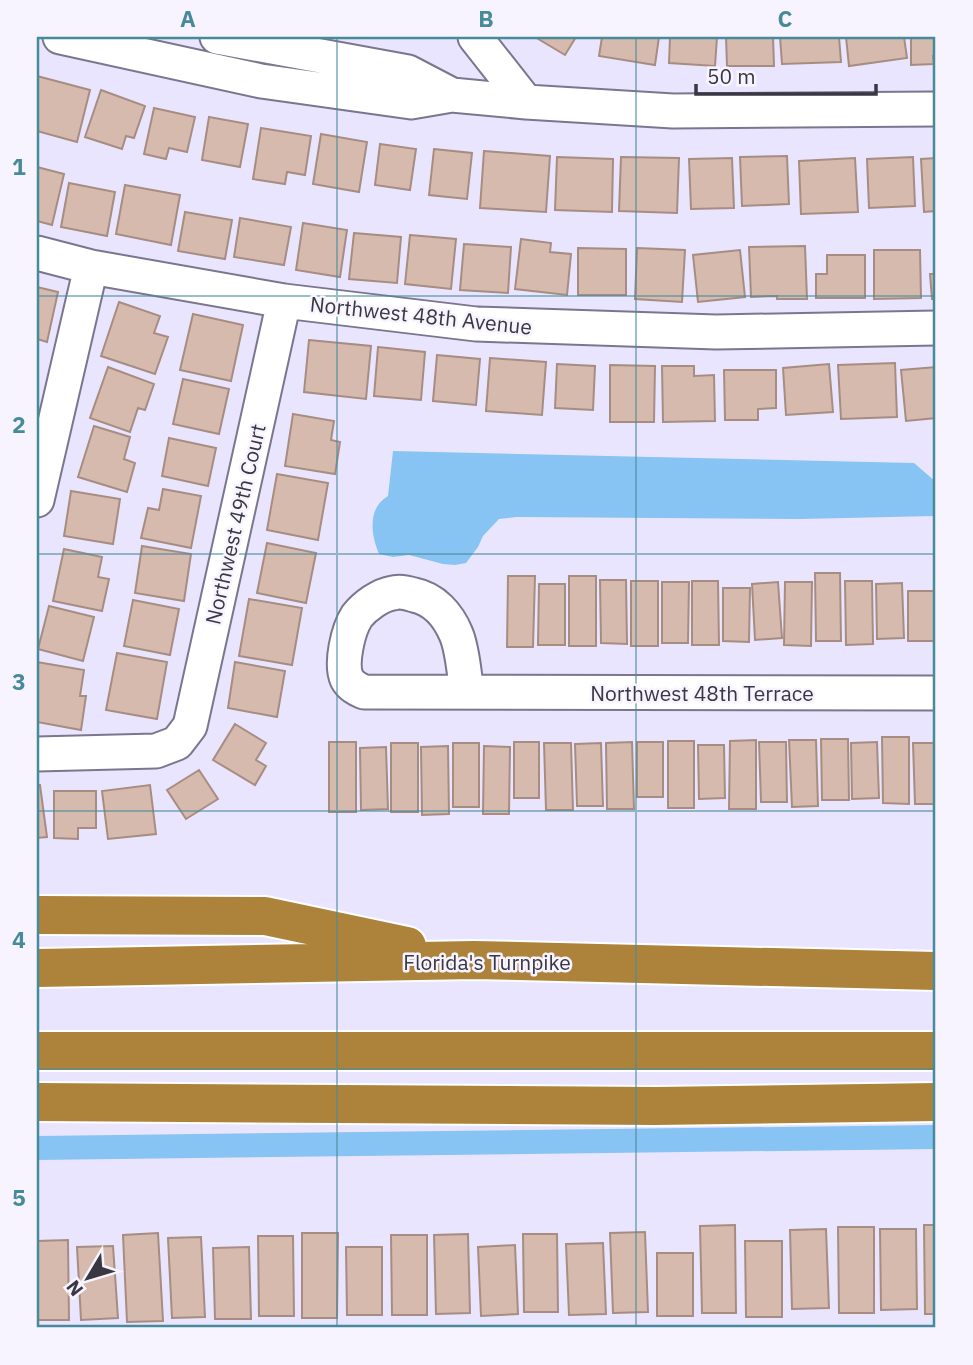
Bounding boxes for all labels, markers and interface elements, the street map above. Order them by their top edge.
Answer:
text: A [180,3,196,33]
text: B [478,3,494,33]
text: C [778,3,793,33]
scale bar [696,52,877,96]
text: 50 m [707,62,756,90]
text: 1 [12,151,26,181]
street label: Northwest 48th Avenue [309,289,533,341]
text: 2 [12,409,26,439]
street label: Northwest 49th Court [198,421,272,627]
text: 3 [12,666,26,696]
street label: Northwest 48th Terrace [590,679,814,707]
text: 4 [12,924,26,954]
street label: Florida's Turnpike [403,948,571,976]
text: 5 [12,1182,26,1212]
north arrow [52,1242,122,1312]
text: N [61,1276,88,1301]

